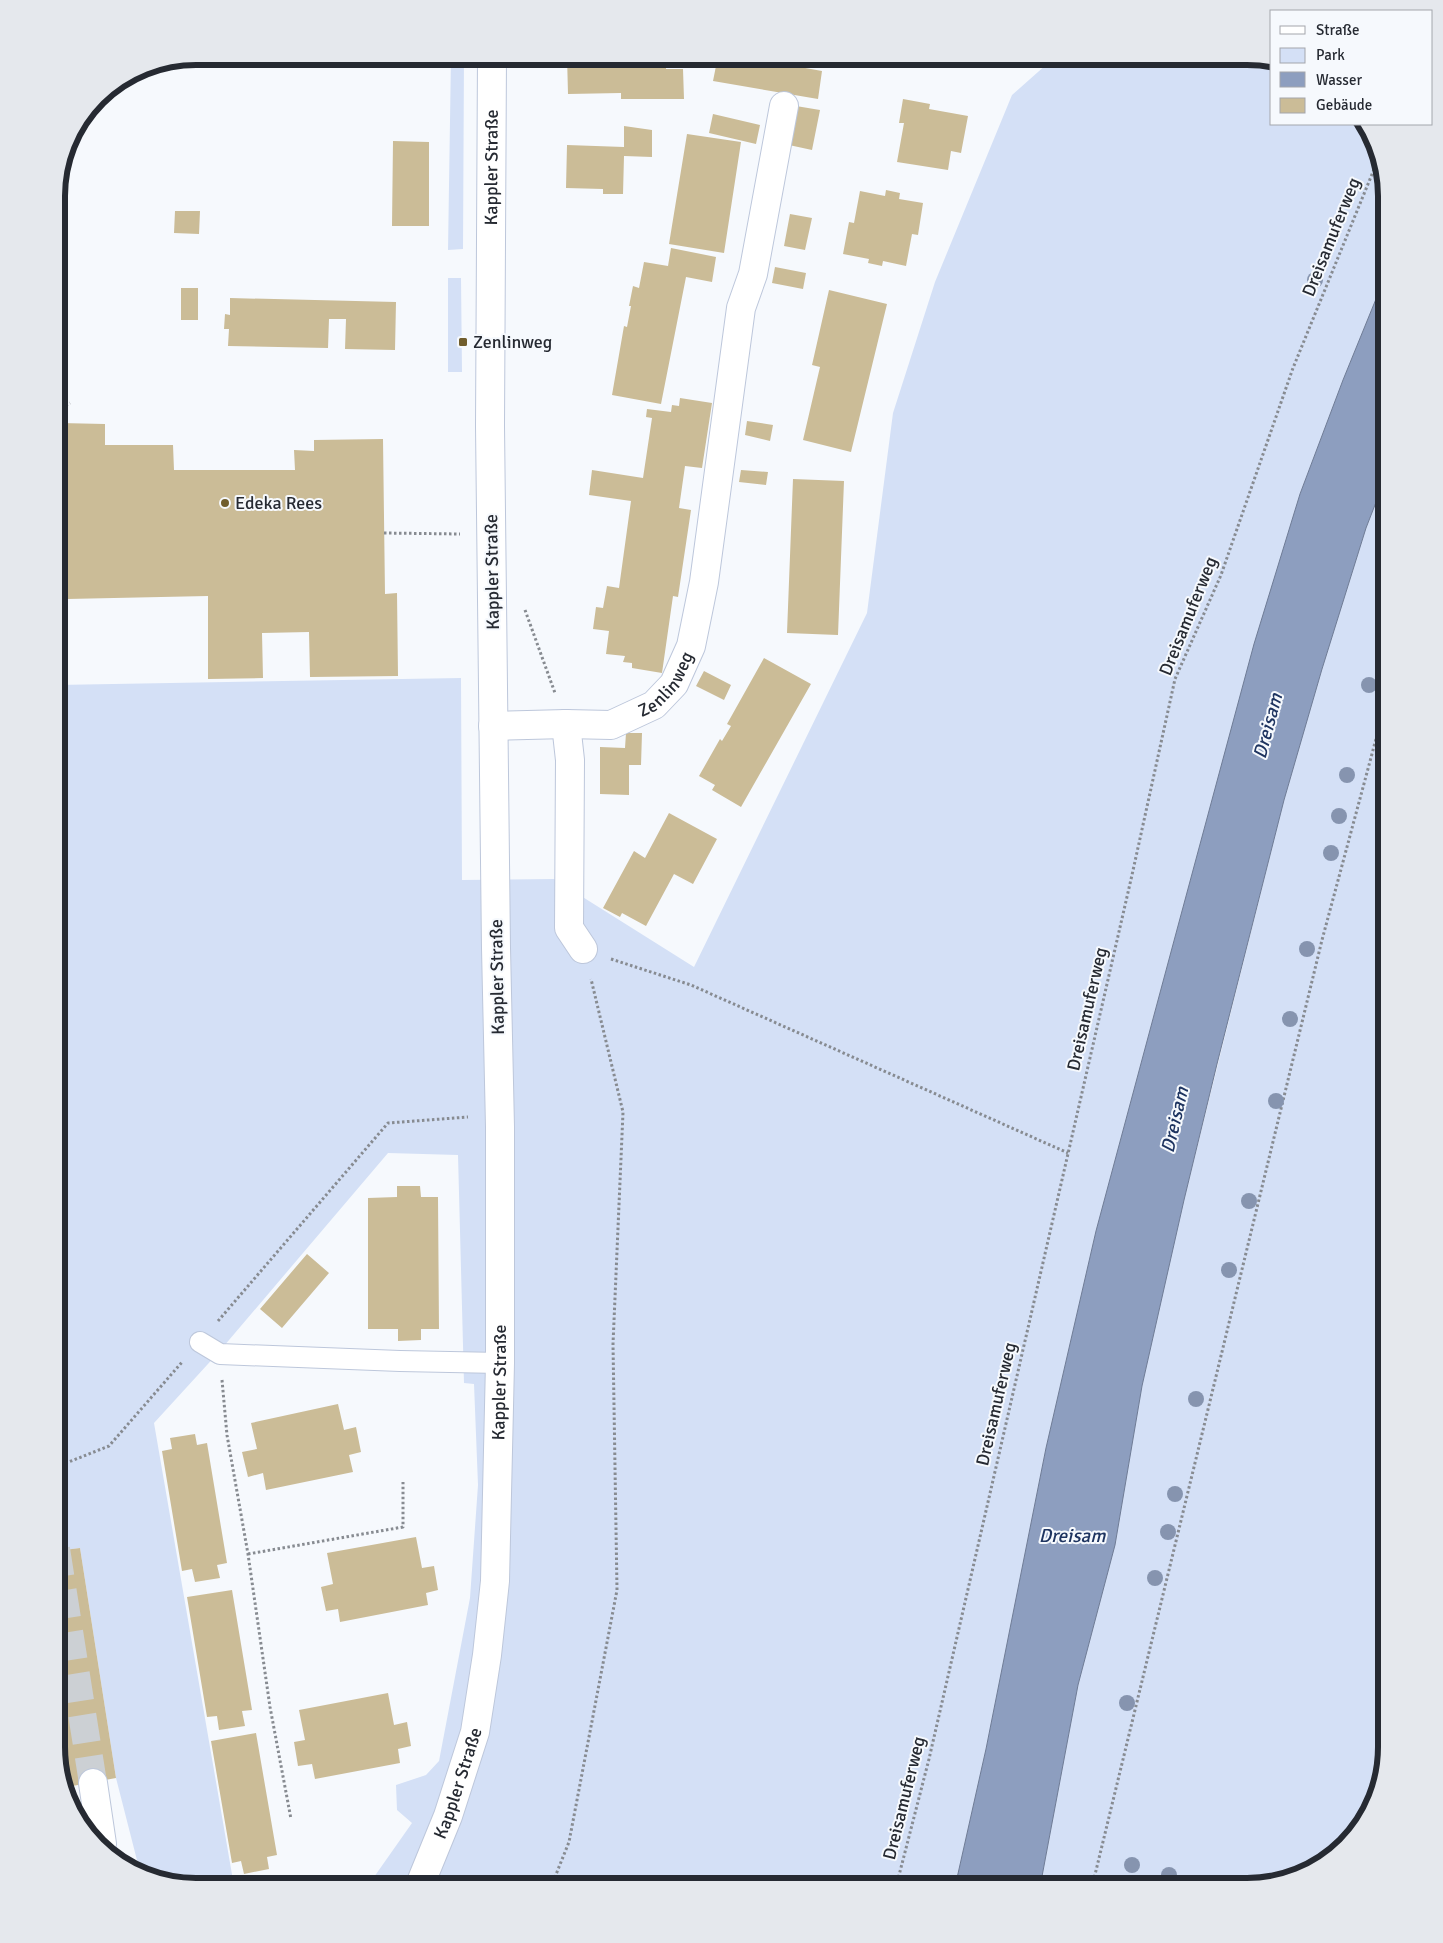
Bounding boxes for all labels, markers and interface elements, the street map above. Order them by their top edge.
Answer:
legend [1270,10,1433,125]
text: Straße [1316,21,1360,39]
text: Park [1316,46,1345,64]
text: Wasser [1316,71,1362,89]
text: Gebäude [1316,96,1372,114]
street label: Kappler Straße [480,109,503,225]
street label: Dreisamuferweg [1297,174,1365,300]
place label: Zenlinweg [473,331,552,353]
marker: Zenlinweg [457,336,469,348]
place label: Edeka Rees [235,492,322,514]
marker: Edeka Rees [219,497,231,509]
street label: Kappler Straße [480,514,504,630]
street label: Dreisamuferweg [1154,553,1222,679]
street label: Zenlinweg [635,648,698,722]
water label: Dreisam [1248,690,1288,761]
street label: Kappler Straße [485,919,509,1035]
street label: Dreisamuferweg [1062,945,1112,1073]
water label: Dreisam [1156,1084,1194,1155]
street label: Kappler Straße [487,1324,511,1441]
street label: Dreisamuferweg [971,1340,1021,1468]
water label: Dreisam [1039,1524,1106,1548]
street label: Kappler Straße [429,1725,487,1842]
street label: Dreisamuferweg [878,1734,930,1862]

